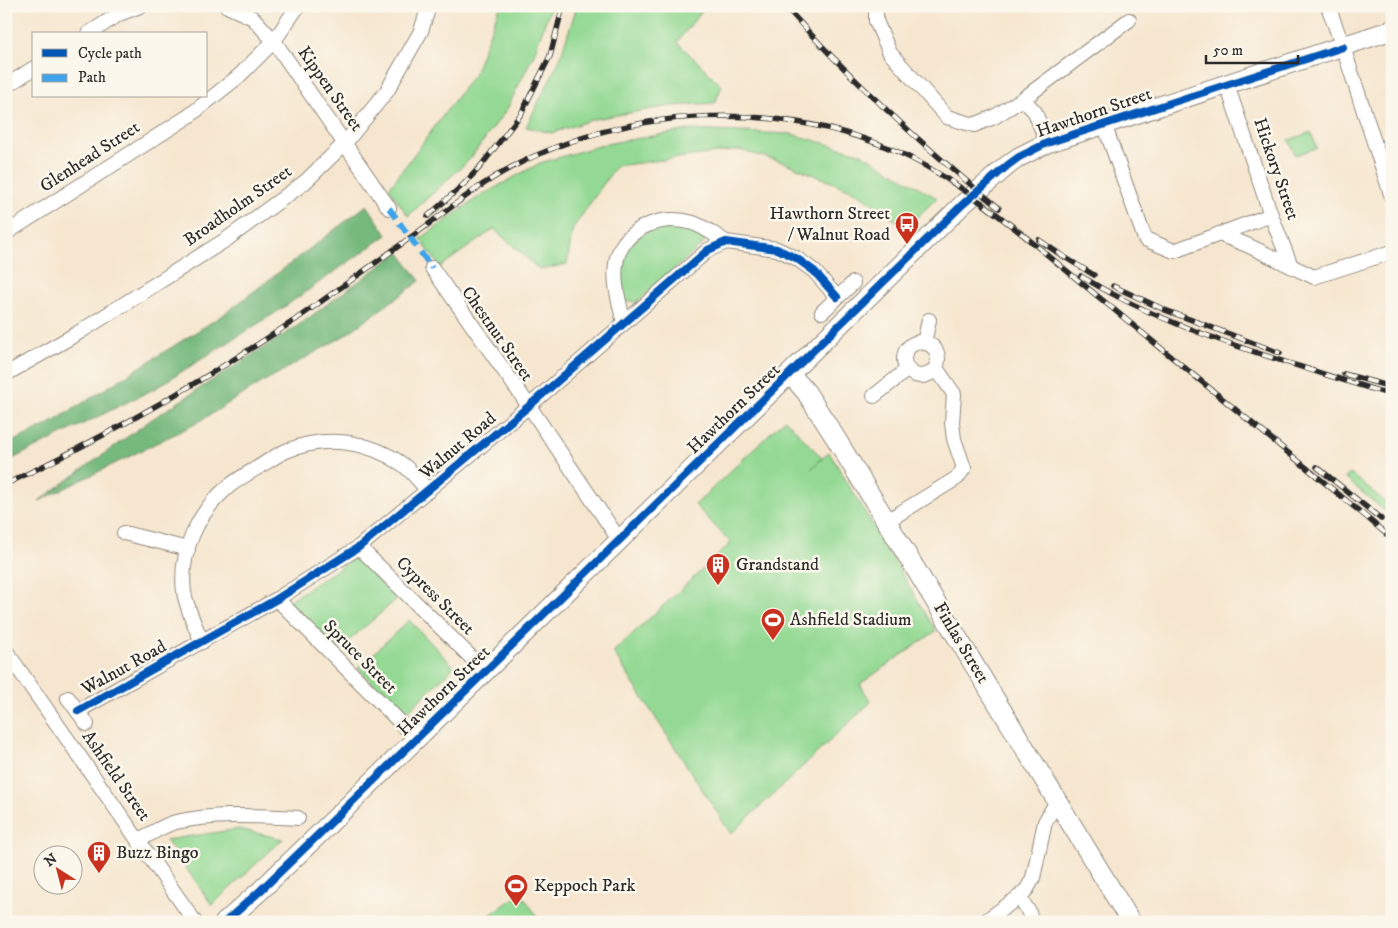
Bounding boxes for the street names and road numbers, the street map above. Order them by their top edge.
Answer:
street label: Kippen Street [293,42,367,136]
street label: Hawthorn Street [1033,83,1155,143]
street label: Hickory Street [1248,115,1304,223]
street label: Glenhead Street [36,116,144,197]
street label: Broadholm Street [180,160,296,251]
street label: Chestnut Street [456,282,538,386]
street label: Hawthorn Street [683,359,785,459]
street label: Walnut Road [414,408,501,485]
street label: Cypress Street [391,552,479,640]
street label: Finlas Street [928,599,994,688]
street label: Spruce Street [318,615,402,699]
street label: Walnut Road [77,636,170,701]
street label: Hawthorn Street [393,641,495,741]
street label: Ashfield Street [77,727,155,826]

